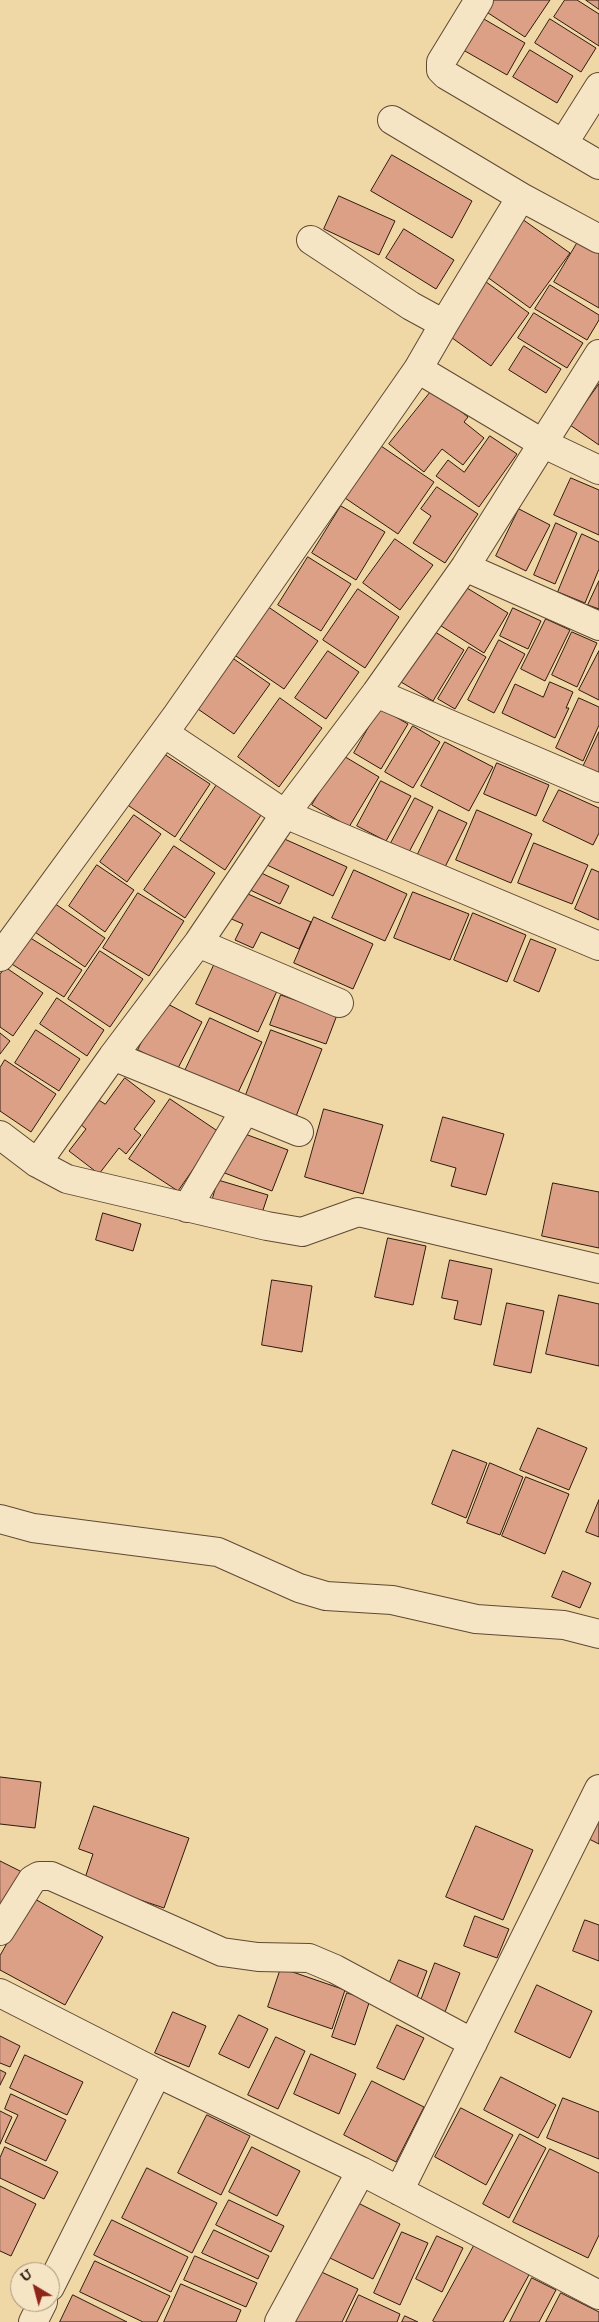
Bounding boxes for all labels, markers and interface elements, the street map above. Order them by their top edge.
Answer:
north arrow [10,2262,60,2312]
text: U [17,2265,36,2286]

